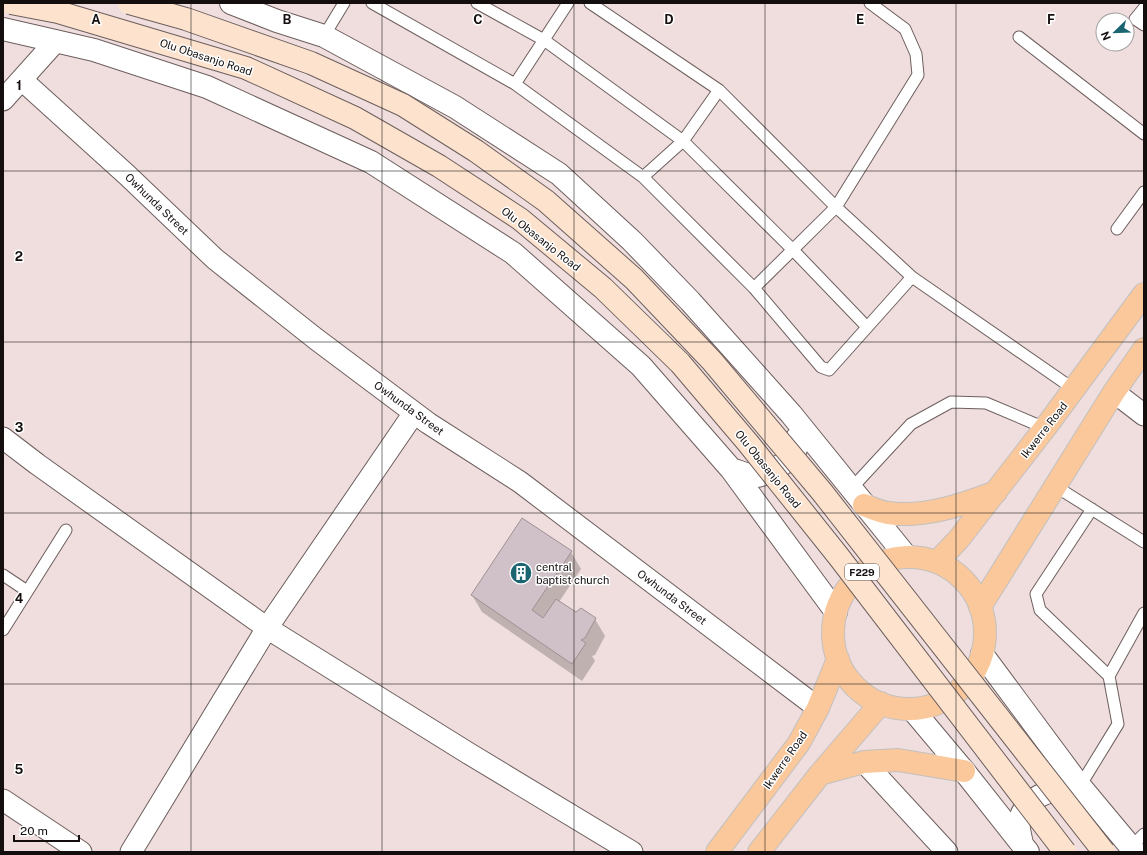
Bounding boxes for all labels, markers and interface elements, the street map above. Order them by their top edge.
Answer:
text: A [91,12,101,27]
text: B [283,12,292,27]
text: C [473,12,483,27]
text: D [664,12,674,27]
text: E [856,12,864,27]
text: F [1047,12,1055,27]
north arrow [1095,12,1135,52]
text: N [1099,30,1113,42]
street label: Olu Obasanjo Road [158,36,254,78]
text: 1 [16,78,22,93]
street label: Owhunda Street [123,171,191,237]
street label: Olu Obasanjo Road [499,205,583,273]
text: 2 [15,249,23,264]
street label: Owhunda Street [372,379,446,437]
street label: Ikwerre Road [1018,400,1070,460]
text: 3 [15,420,24,435]
street label: Olu Obasanjo Road [733,428,803,510]
building icon: central baptist church [508,560,534,586]
place label: central baptist church [536,561,609,586]
road number: F229 [845,564,879,580]
street label: Owhunda Street [635,567,709,627]
text: 4 [15,591,24,606]
street label: Ikwerre Road [761,729,809,791]
text: 5 [15,762,24,777]
scale bar [14,817,79,843]
text: 20 m [20,824,48,838]

